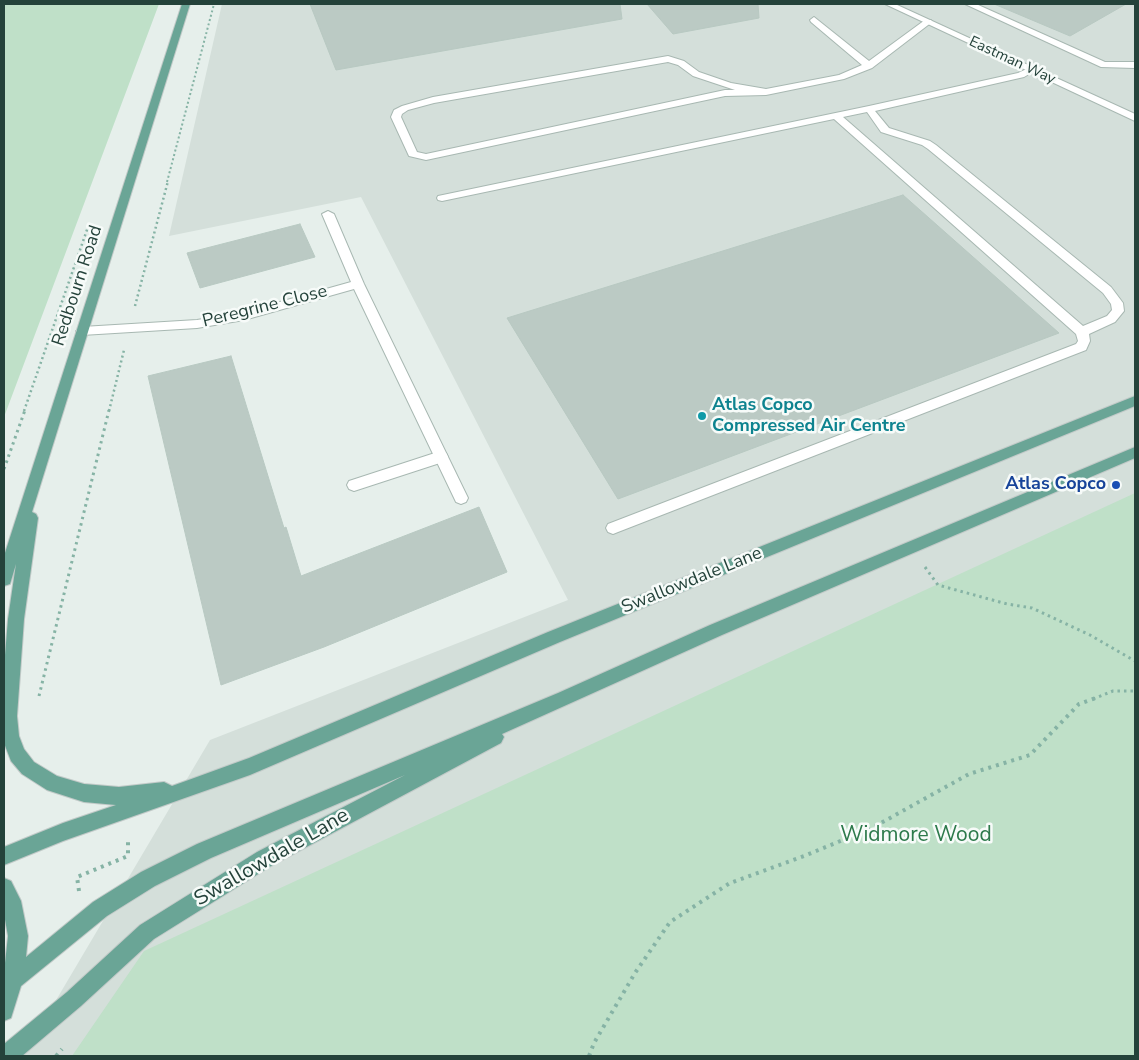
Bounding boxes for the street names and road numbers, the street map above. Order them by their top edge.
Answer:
street label: Eastman Way [966,33,1058,89]
street label: Redbourn Road [48,223,108,349]
street label: Peregrine Close [200,281,330,333]
street label: Swallowdale Lane [619,543,765,619]
street label: Swallowdale Lane [190,803,354,913]

